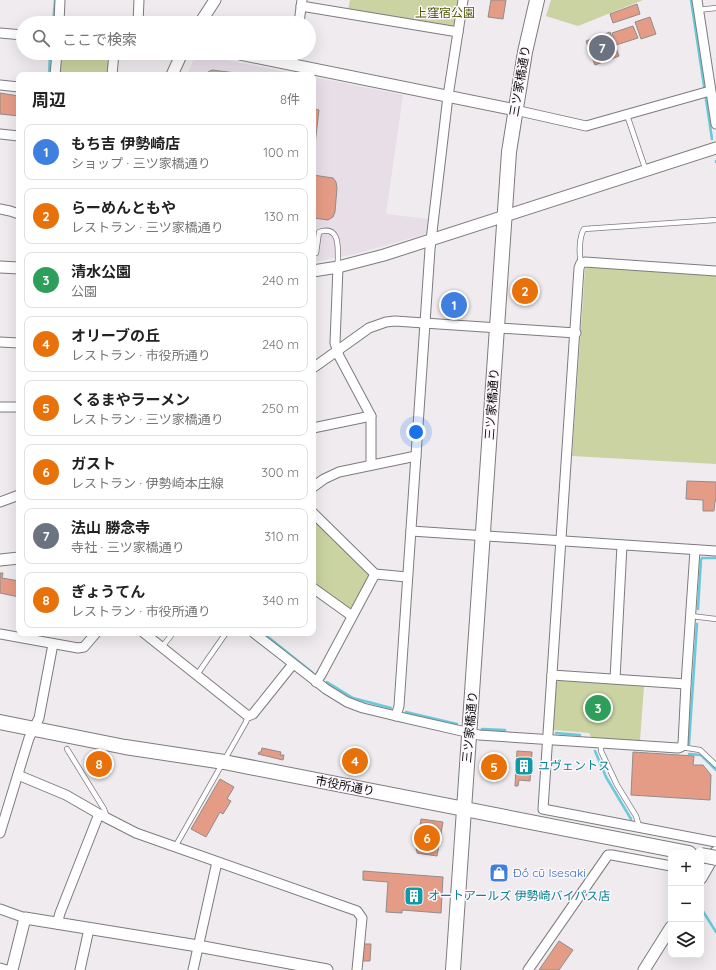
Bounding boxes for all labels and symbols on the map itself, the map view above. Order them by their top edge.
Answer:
park label: 上窪宿公園 [415,5,475,20]
pin: 7 [589,33,615,63]
street label: 三ツ家橋通り [506,44,533,118]
pin: 2 [512,276,538,306]
pin: 1 [441,290,467,320]
street label: 三ツ家橋通り [482,368,501,440]
your location [406,422,426,442]
street label: 三ツ家橋通り [459,690,480,763]
pin: 3 [585,693,611,723]
pin: 4 [342,746,368,776]
pin: 8 [86,749,112,779]
pin: 5 [481,752,507,782]
building icon: ユヴェントス [513,755,535,777]
place label: ユヴェントス [538,758,610,773]
street label: 市役所通り [314,772,376,799]
pin: 6 [414,823,440,853]
shop icon: Đồ cũ Isesaki [488,862,510,884]
place label: Đồ cũ Isesaki [513,865,586,880]
building icon: オートアールズ 伊勢崎バイパス店 [403,885,425,907]
place label: オートアールズ 伊勢崎バイパス店 [428,888,610,903]

